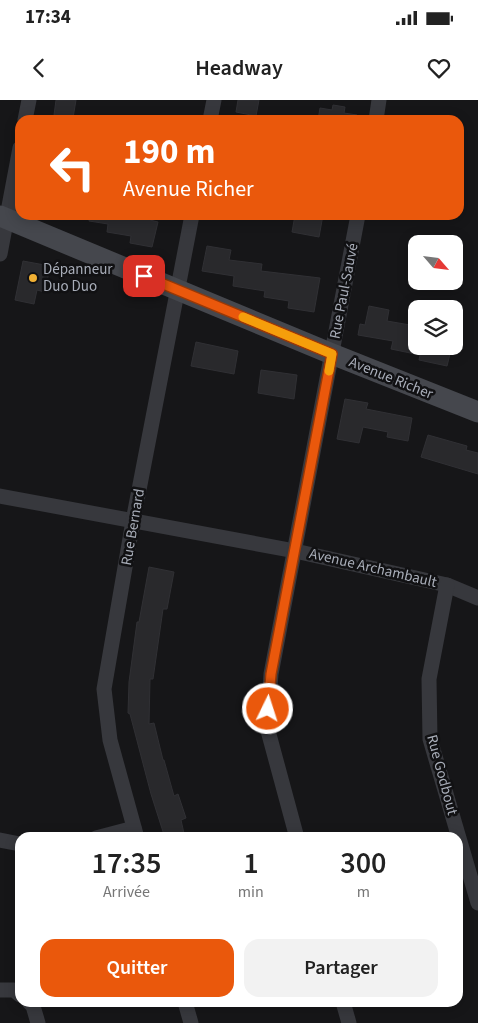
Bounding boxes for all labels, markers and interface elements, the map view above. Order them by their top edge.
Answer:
text: 17:34 [25,4,71,31]
text: Headway [195,52,283,84]
icon: back [25,54,53,82]
icon: heart [425,54,453,82]
text: 190 m [123,127,215,177]
icon: left [40,135,105,200]
text: Avenue Richer [123,173,254,205]
north arrow [408,235,462,290]
map controls [408,235,463,355]
street label: Rue Paul-Sauvé [324,241,364,341]
pin [123,255,165,297]
place label: Dépanneur Duo Duo [43,259,113,297]
icon: arrive [130,262,158,290]
marker: Dépanneur Duo Duo [27,272,39,284]
button: layers [408,300,463,355]
street label: Avenue Richer [346,352,437,405]
street label: Rue Bernard [116,487,150,567]
street label: Avenue Archambault [307,543,439,593]
position arrow [241,682,293,734]
street label: Rue Godbout [421,732,463,818]
text: 17:35 [92,842,161,885]
text: 1 [243,842,259,885]
text: 300 [340,842,386,885]
text: Arrivée [103,881,150,903]
text: min [238,881,264,903]
text: m [357,881,370,903]
button: Quitter [40,939,234,997]
button: Partager [244,939,438,997]

